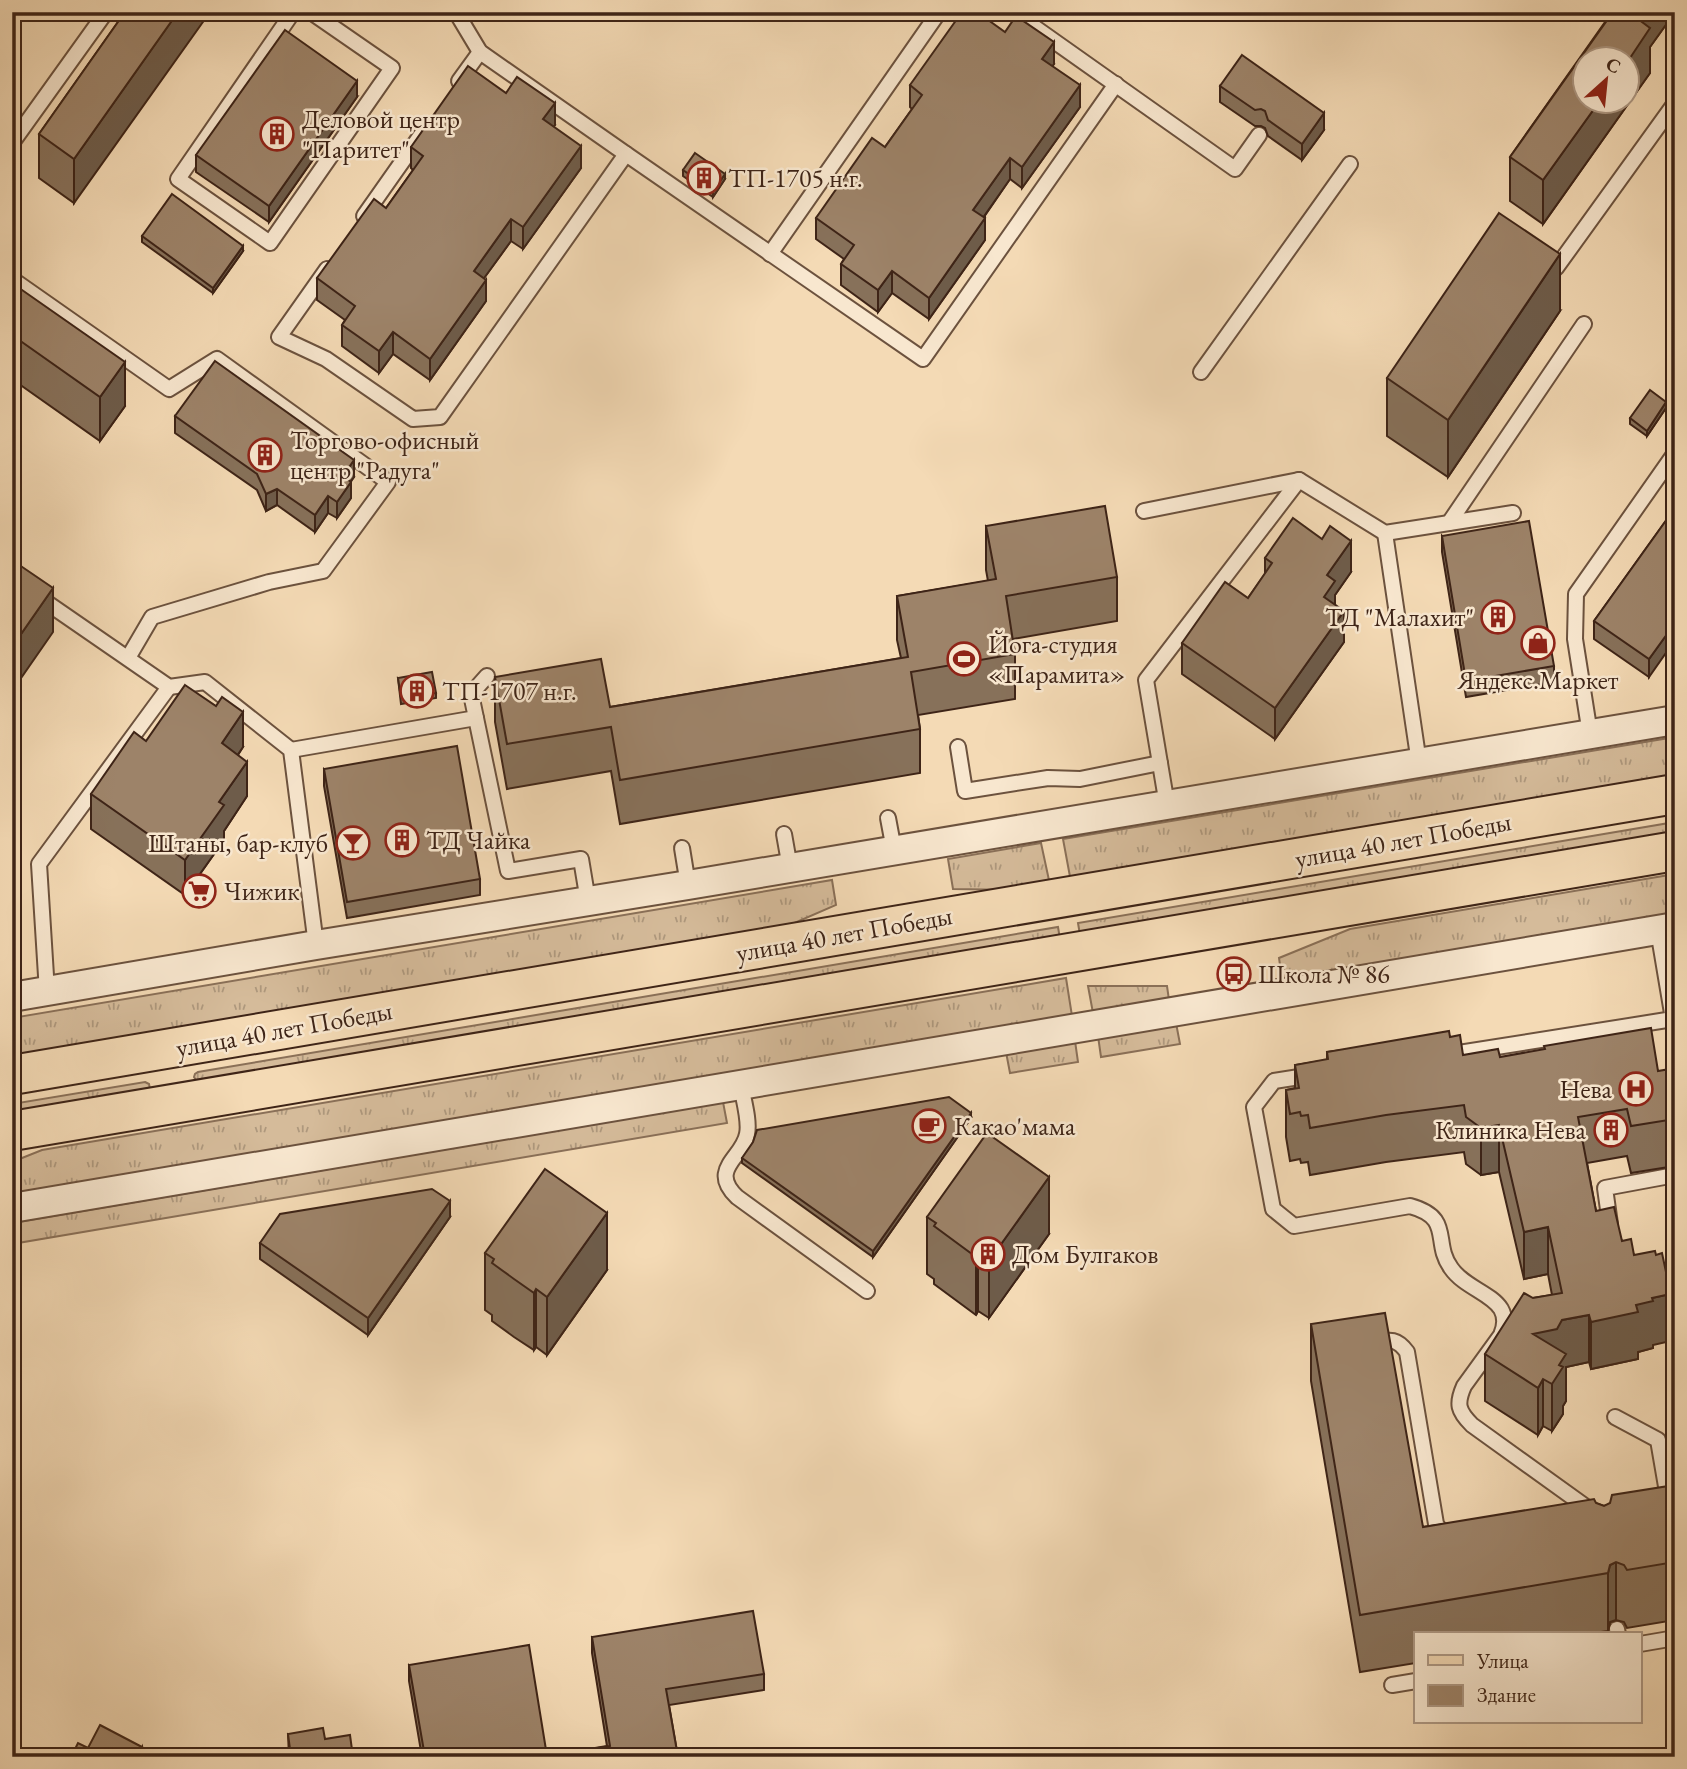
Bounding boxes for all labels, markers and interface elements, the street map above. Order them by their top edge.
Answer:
north arrow [1572,46,1642,116]
text: С [1602,51,1625,79]
place label: Деловой центр "Паритет" [302,102,460,166]
building icon: Деловой центр "Паритет" [258,115,296,153]
building icon: ТП-1705 н.г. [685,159,723,197]
place label: ТП-1705 н.г. [728,161,863,195]
place label: Торгово-офисный центр "Радуга" [290,423,480,487]
building icon: Торгово-офисный центр "Радуга" [246,436,284,474]
building icon: ТД "Малахит" [1479,598,1517,636]
place label: ТД "Малахит" [1325,600,1474,634]
shop icon: Яндекс.Маркет [1519,624,1557,662]
place label: Йога-студия «Парамита» [988,627,1125,691]
sports icon: Йога-студия «Парамита» [945,640,983,678]
place label: Яндекс.Маркет [1457,663,1619,697]
building icon: ТП-1707 н.г. [398,672,436,710]
place label: ТП-1707 н.г. [442,674,577,708]
street label: улица 40 лет Победы [1292,804,1514,876]
building icon: ТД Чайка [383,821,421,859]
place label: ТД Чайка [426,823,531,857]
bar icon: Штаны, бар-клуб [334,824,372,862]
place label: Штаны, бар-клуб [148,826,328,860]
supermarket icon: Чижик [180,872,218,910]
place label: Чижик [224,874,300,908]
street label: улица 40 лет Победы [733,898,955,970]
bus stop icon: Школа № 86 [1215,955,1253,993]
place label: Школа № 86 [1258,957,1390,991]
street label: улица 40 лет Победы [173,993,395,1065]
hospital icon: Нева [1617,1070,1655,1108]
place label: Нева [1559,1072,1613,1106]
cafe icon: Какао'мама [910,1107,948,1145]
place label: Какао'мама [954,1109,1076,1143]
building icon: Клиника Нева [1592,1111,1630,1149]
place label: Клиника Нева [1435,1113,1587,1147]
building icon: Дом Булгаков [969,1235,1007,1273]
place label: Дом Булгаков [1012,1237,1158,1271]
legend [1414,1632,1642,1724]
text: Улица [1476,1647,1529,1674]
text: Здание [1477,1681,1536,1708]

